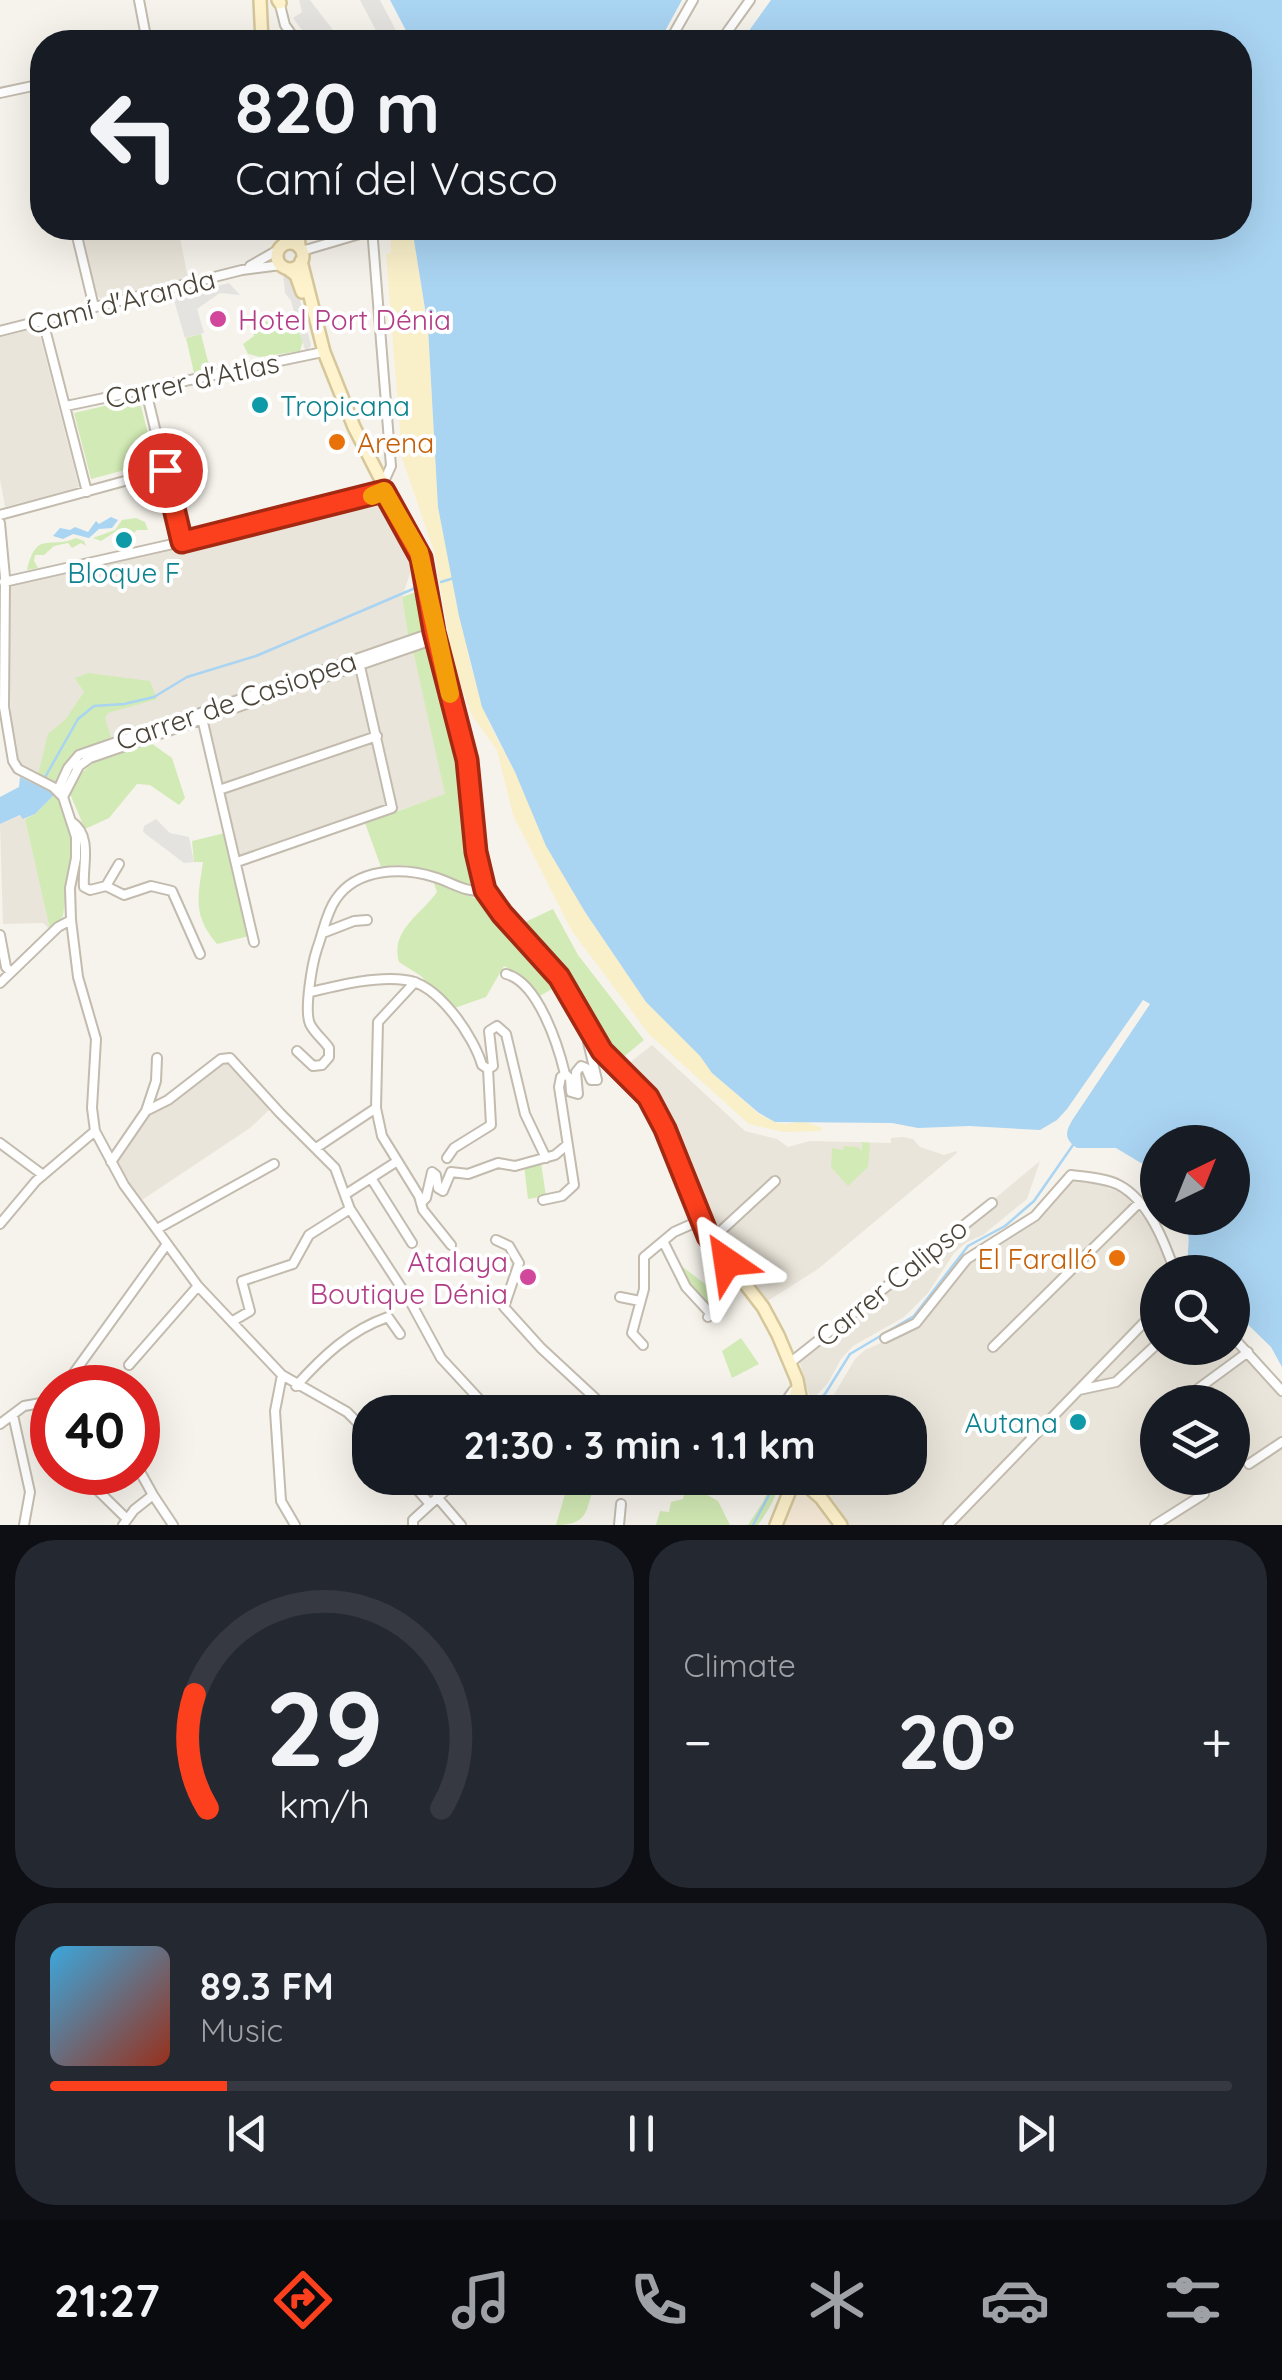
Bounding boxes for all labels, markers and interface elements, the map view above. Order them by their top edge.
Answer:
text: 820 m [235,63,440,151]
icon: left [70,70,200,200]
text: Camí del Vasco [235,150,558,206]
street label: Camí d'Aranda [23,261,219,341]
place label: Hotel Port Dénia [238,302,451,337]
marker: Hotel Port Dénia [207,308,229,330]
street label: Carrer d'Atlas [102,345,282,415]
place label: Tropicana [280,388,410,423]
marker: Tropicana [249,394,271,416]
place label: Arena [357,425,434,460]
pin [123,428,208,513]
marker: Arena [326,431,348,453]
icon: arrive [138,443,193,498]
marker: Bloque F [113,529,135,551]
place label: Bloque F [67,555,181,590]
street label: Carrer de Casiopea [111,642,361,758]
north arrow [1140,1125,1250,1235]
map controls [1140,1125,1250,1495]
position arrow [675,1210,779,1314]
street label: Carrer Calipso [808,1210,974,1354]
place label: El Faralló [978,1241,1097,1276]
place label: Atalaya Boutique Dénia [310,1244,508,1311]
marker: El Faralló [1106,1247,1128,1269]
button: search [1140,1255,1250,1365]
marker: Atalaya Boutique Dénia [517,1266,539,1288]
speed limit sign: 40 [30,1365,160,1495]
button: layers [1140,1385,1250,1495]
place label: Autana [965,1405,1058,1440]
marker: Autana [1067,1411,1089,1433]
text: 21:30 · 3 min · 1.1 km [463,1421,816,1469]
text: Climate [684,1645,796,1685]
text: 29 [265,1662,383,1792]
text: 20° [897,1694,1016,1788]
text: − [684,1707,712,1776]
text: + [1201,1707,1232,1776]
text: km/h [279,1782,370,1827]
text: 89.3 FM [200,1962,334,2010]
text: Music [200,2010,283,2050]
icon: previous [220,2106,275,2161]
icon: pause [614,2106,669,2161]
icon: next [1008,2106,1063,2161]
icon: directions [268,2265,338,2335]
icon: music [446,2265,516,2335]
icon: phone [624,2265,694,2335]
icon: climate [802,2265,872,2335]
icon: car [980,2265,1050,2335]
icon: filters [1158,2265,1228,2335]
text: 21:27 [54,2272,160,2328]

